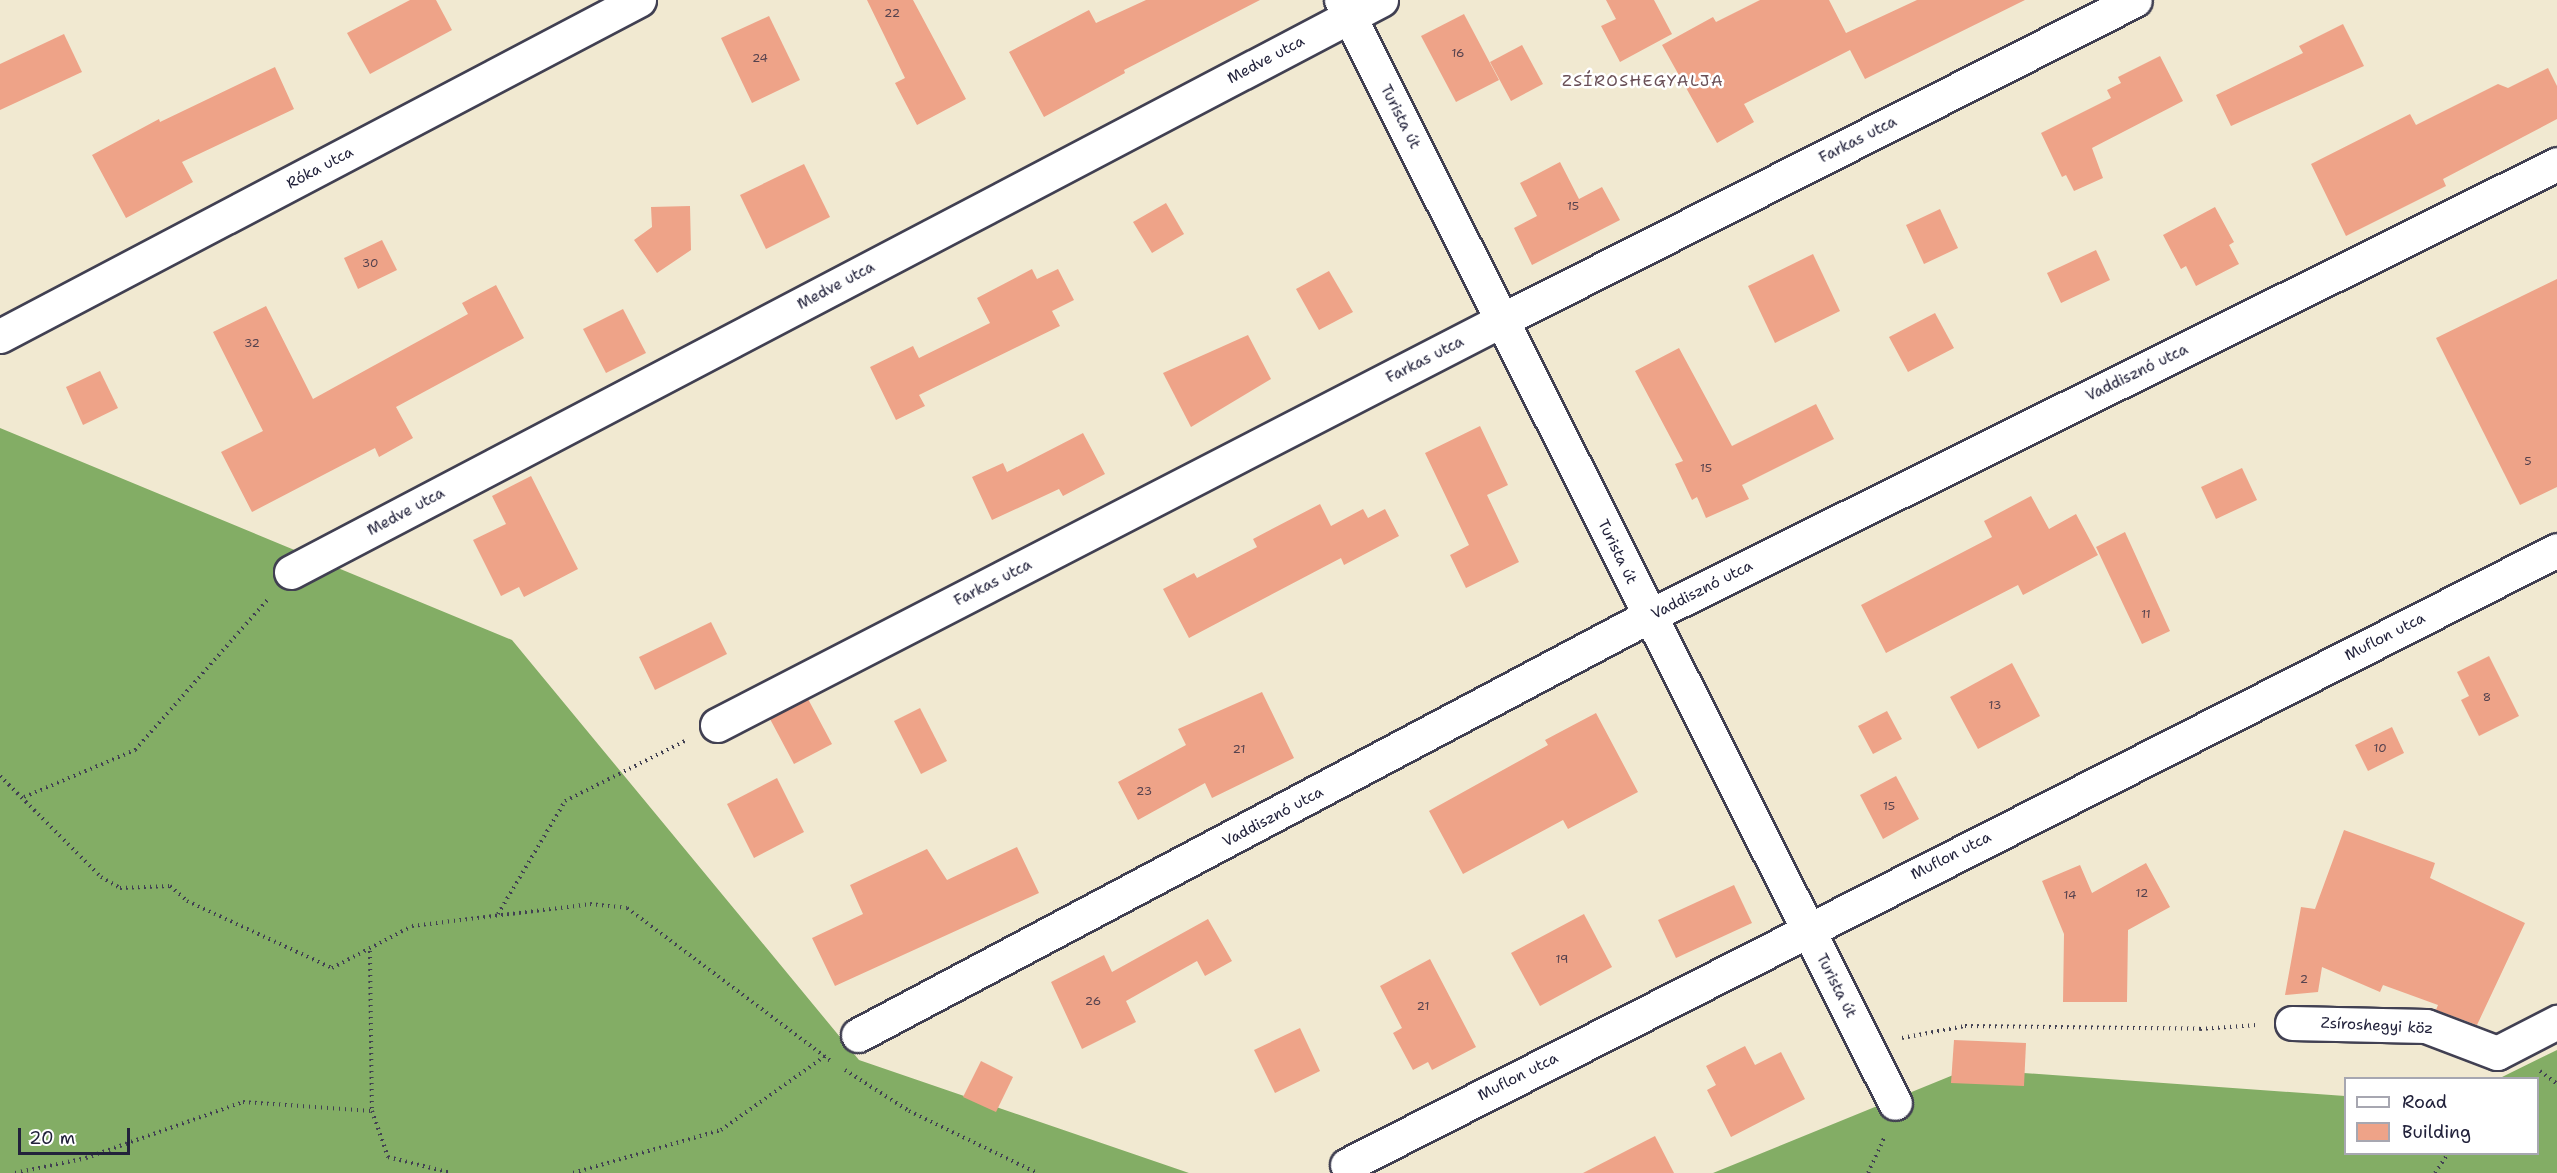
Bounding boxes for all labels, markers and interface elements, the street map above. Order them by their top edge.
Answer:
house number: 22 [884,7,900,21]
street label: Medve utca [1224,32,1308,88]
house number: 16 [1451,47,1465,61]
house number: 24 [752,52,768,66]
district label: ZSÍROSHEGYALJA [1562,71,1724,91]
street label: Turista út [1376,82,1424,152]
street label: Farkas utca [1816,113,1900,167]
street label: Róka utca [284,143,356,193]
house number: 15 [1567,200,1579,214]
house number: 30 [362,257,378,271]
street label: Medve utca [794,258,878,314]
street label: Farkas utca [1383,333,1467,387]
house number: 32 [244,337,260,351]
street label: Vaddisznó utca [2083,341,2191,405]
house number: 5 [2524,455,2532,469]
house number: 15 [1700,462,1712,476]
street label: Medve utca [364,484,448,540]
street label: Turista út [1594,517,1640,587]
street label: Farkas utca [951,556,1035,610]
street label: Vaddisznó utca [1648,557,1756,623]
house number: 11 [2141,608,2151,622]
street label: Muflon utca [2342,609,2428,665]
house number: 8 [2483,691,2491,705]
house number: 13 [1989,699,2001,713]
house number: 10 [2373,742,2387,756]
house number: 21 [1233,743,1245,757]
street label: Vaddisznó utca [1220,783,1326,851]
house number: 23 [1136,785,1152,799]
house number: 15 [1883,800,1895,814]
street label: Muflon utca [1908,828,1994,884]
house number: 12 [2136,887,2148,901]
house number: 14 [2064,889,2076,903]
street label: Turista út [1812,951,1860,1021]
house number: 19 [1556,953,1568,967]
house number: 2 [2300,973,2308,987]
house number: 26 [1085,995,1101,1009]
house number: 21 [1417,1000,1429,1014]
street label: Zsíroshegyi köz [2320,1014,2434,1038]
street label: Muflon utca [1475,1049,1561,1105]
legend [2344,1077,2539,1155]
text: Road [2402,1090,2447,1114]
scale bar [21,1116,134,1154]
text: Building [2402,1120,2471,1144]
text: 20 m [29,1126,75,1150]

